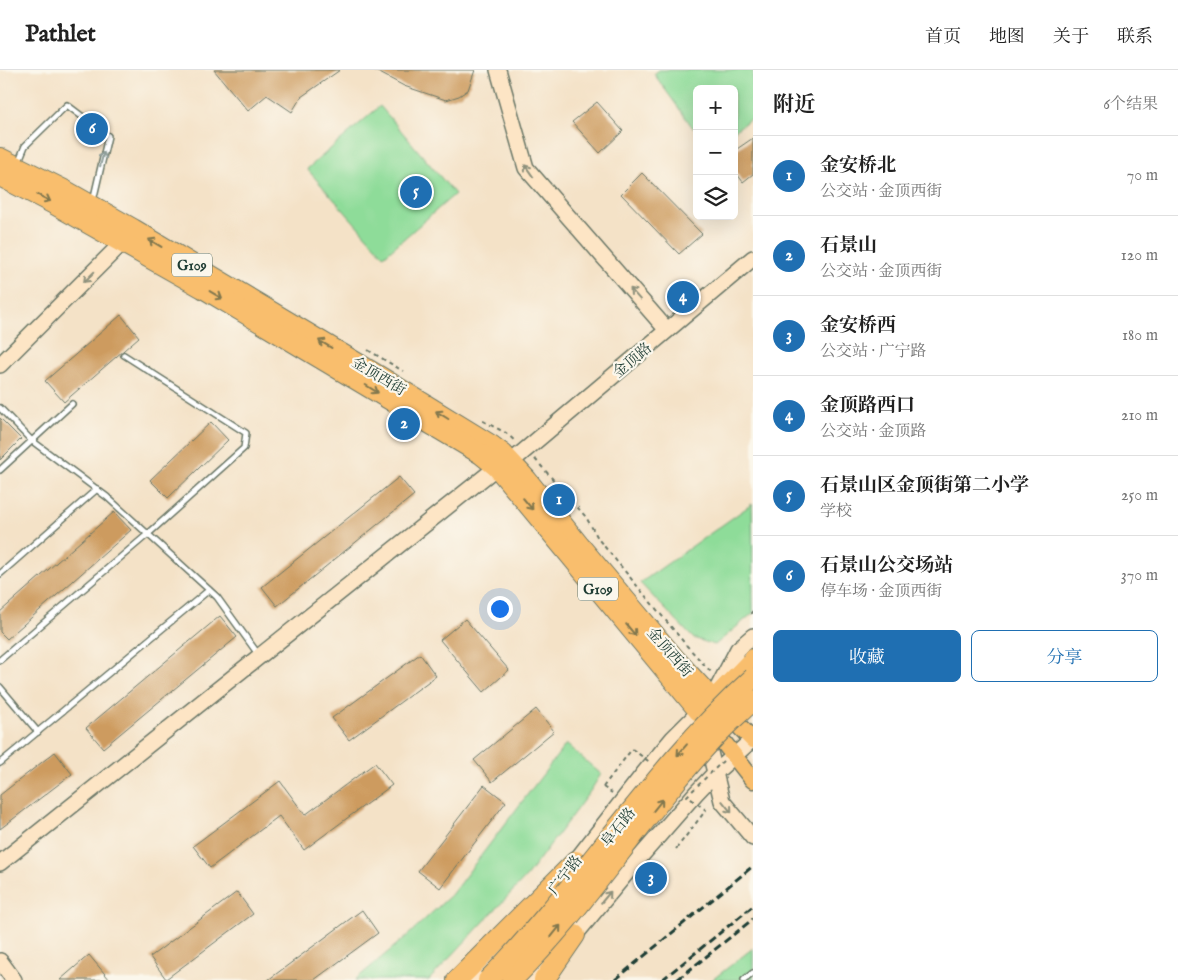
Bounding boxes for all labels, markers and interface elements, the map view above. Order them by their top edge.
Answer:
text: Pathlet [25,19,96,50]
text: 首页 [925,26,961,49]
text: 地图 [989,26,1025,49]
text: 关于 [1053,26,1089,49]
text: 联系 [1117,26,1153,49]
map controls [693,85,738,220]
button: + [693,85,738,130]
text: 附近 [773,92,815,119]
text: 6个结果 [1103,95,1158,115]
pin: 6 [76,110,108,148]
button: − [693,130,738,175]
one-way arrow [98,151,107,167]
text: 金安桥北 [820,154,896,178]
one-way arrow [524,164,534,178]
text: 1 [786,166,792,186]
text: 70 m [1127,166,1158,186]
pin: 5 [400,173,432,211]
button: layers [693,175,738,220]
text: 公交站 · 金顶西街 [820,182,943,202]
one-way arrow [36,194,51,204]
text: 石景山 [820,234,877,258]
one-way arrow [149,237,163,247]
text: 2 [785,246,793,266]
text: 120 m [1121,246,1158,266]
road number: G109 [172,254,212,276]
text: 公交站 · 金顶西街 [820,262,943,282]
one-way arrow [83,271,96,283]
pin: 4 [667,278,699,316]
one-way arrow [629,287,641,300]
one-way arrow [208,291,222,301]
text: 金安桥西 [820,314,896,338]
text: 3 [786,326,792,346]
text: 180 m [1122,326,1158,346]
one-way arrow [318,338,333,348]
street label: 金顶路 [609,339,656,382]
text: 公交站 · 广宁路 [820,342,927,362]
street label: 金顶西街 [348,353,409,400]
one-way arrow [365,384,379,394]
text: 金顶路西口 [820,394,915,418]
pin: 2 [388,405,420,443]
text: 4 [785,406,793,426]
text: 210 m [1121,406,1158,426]
one-way arrow [436,409,450,419]
text: 公交站 · 金顶路 [820,422,927,442]
text: 石景山区金顶街第二小学 [820,474,1029,498]
pin: 1 [543,481,575,519]
text: 5 [786,486,792,506]
text: 250 m [1121,486,1158,506]
one-way arrow [522,497,533,510]
text: 学校 [820,502,852,522]
text: 石景山公交场站 [820,554,953,578]
text: 6 [786,566,792,586]
text: 370 m [1121,566,1158,586]
road number: G109 [578,578,618,600]
text: 停车场 · 金顶西街 [820,582,943,602]
your location [487,596,513,622]
one-way arrow [626,623,637,636]
street label: 金顶西街 [643,623,696,681]
button: 收藏 [773,630,961,682]
button: 分享 [971,630,1158,682]
one-way arrow [676,744,688,757]
one-way arrow [653,798,664,811]
one-way arrow [722,800,733,813]
street label: 阜石路 [597,804,640,851]
street label: 广宁路 [544,852,587,899]
pin: 3 [635,859,667,897]
one-way arrow [600,891,611,904]
one-way arrow [551,925,562,938]

